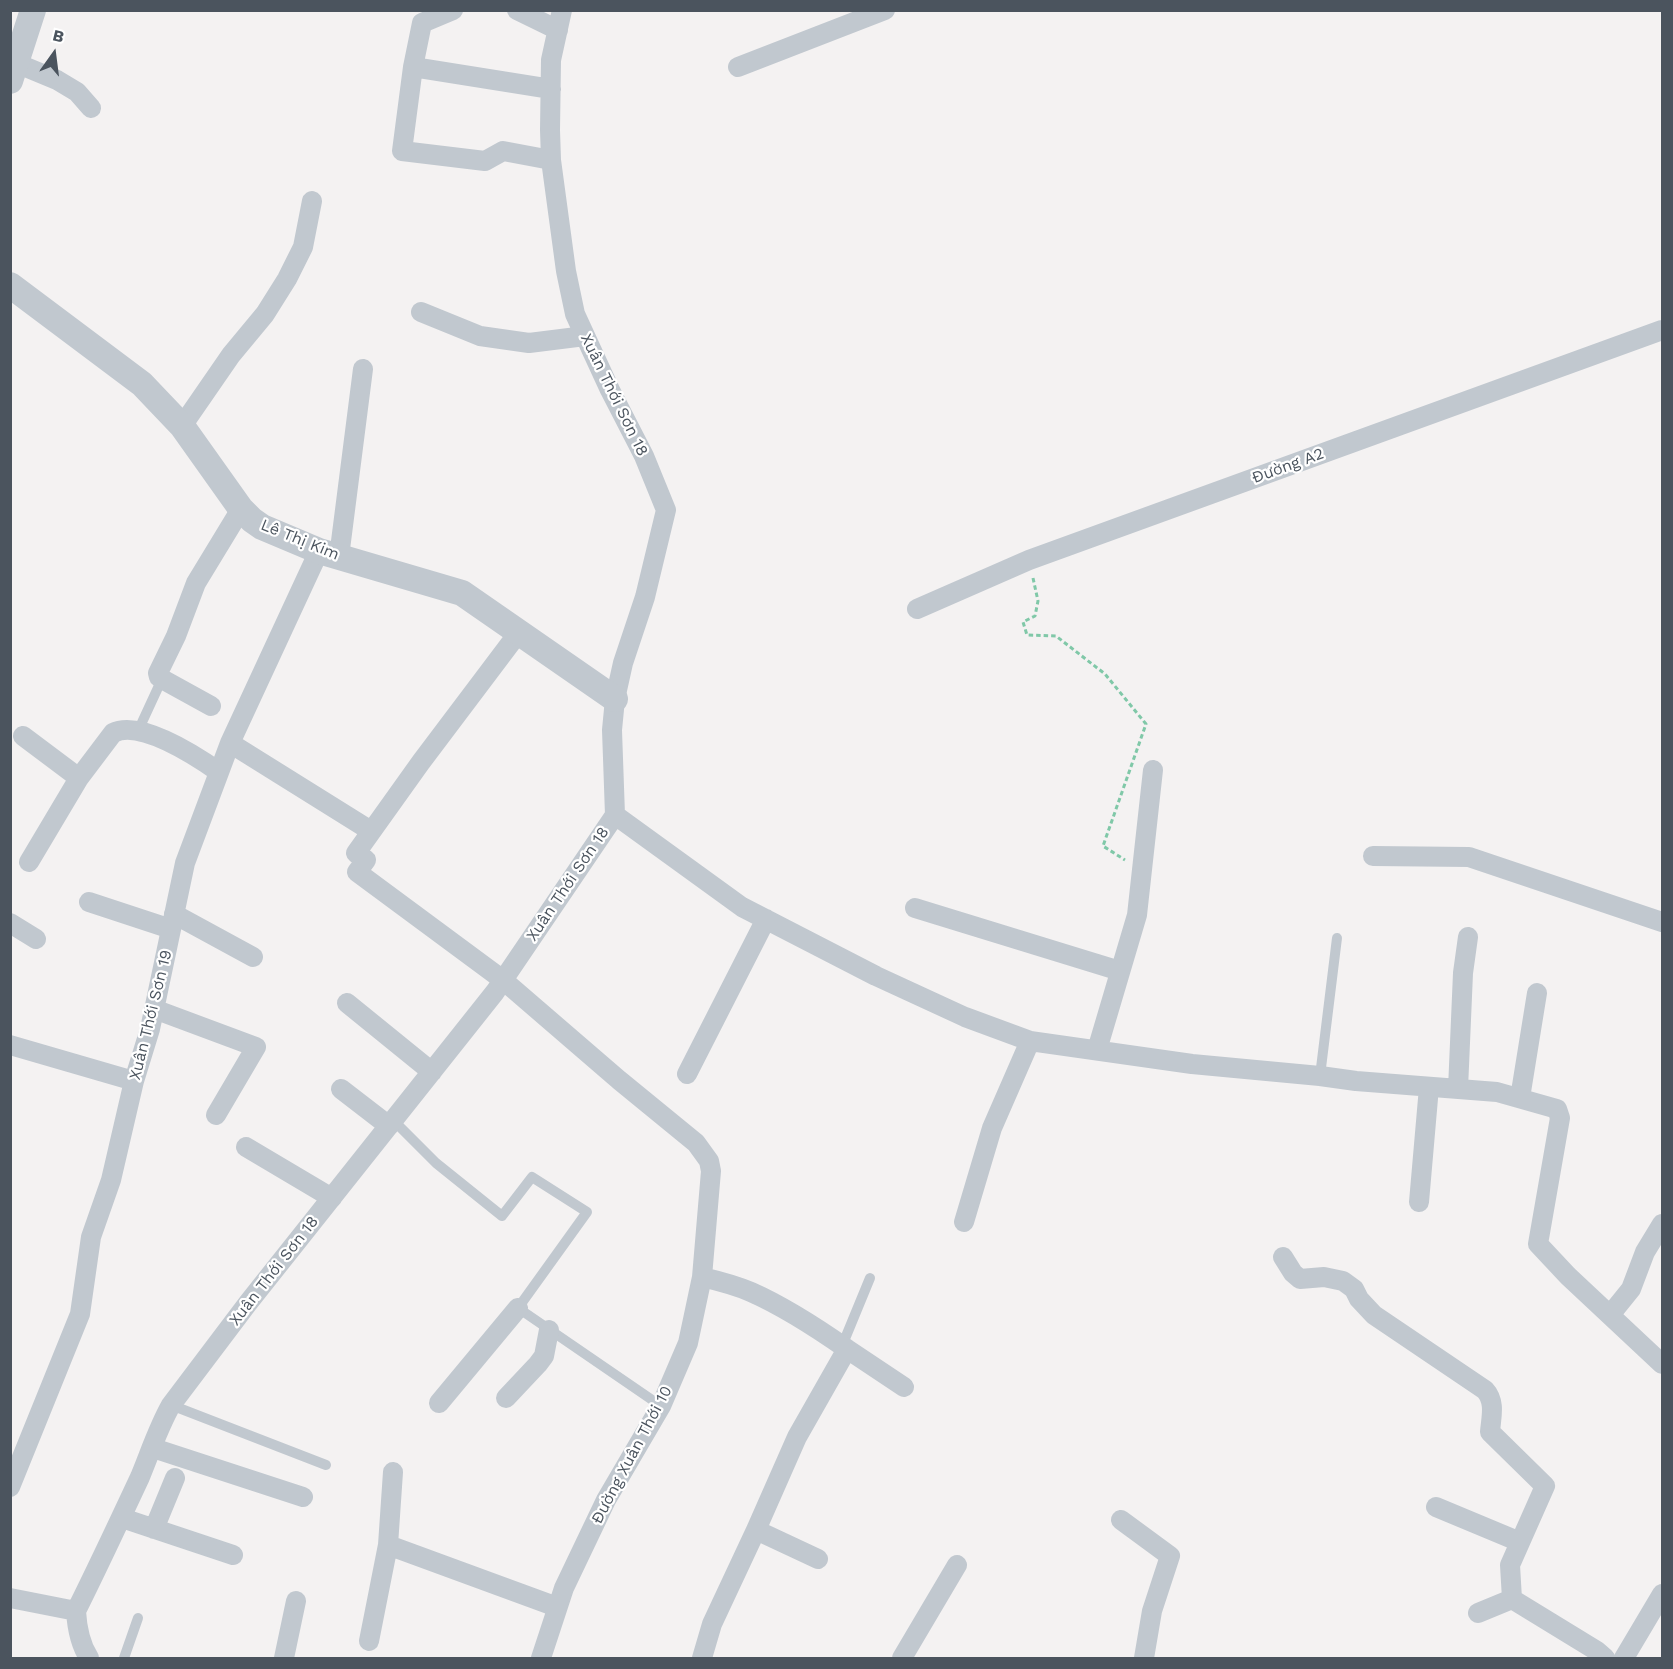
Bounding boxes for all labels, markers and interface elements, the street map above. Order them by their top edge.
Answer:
north arrow [24,24,84,84]
text: B [51,26,66,47]
street label: Xuân Thới Sơn 18 [576,331,652,459]
street label: Đường A2 [1249,444,1327,488]
street label: Lê Thị Kim [258,516,342,564]
street label: Xuân Thới Sơn 18 [523,823,613,945]
street label: Xuân Thới Sơn 19 [126,948,176,1082]
street label: Xuân Thới Sơn 18 [225,1213,323,1329]
street label: Đường Xuân Thới 10 [588,1383,676,1527]

